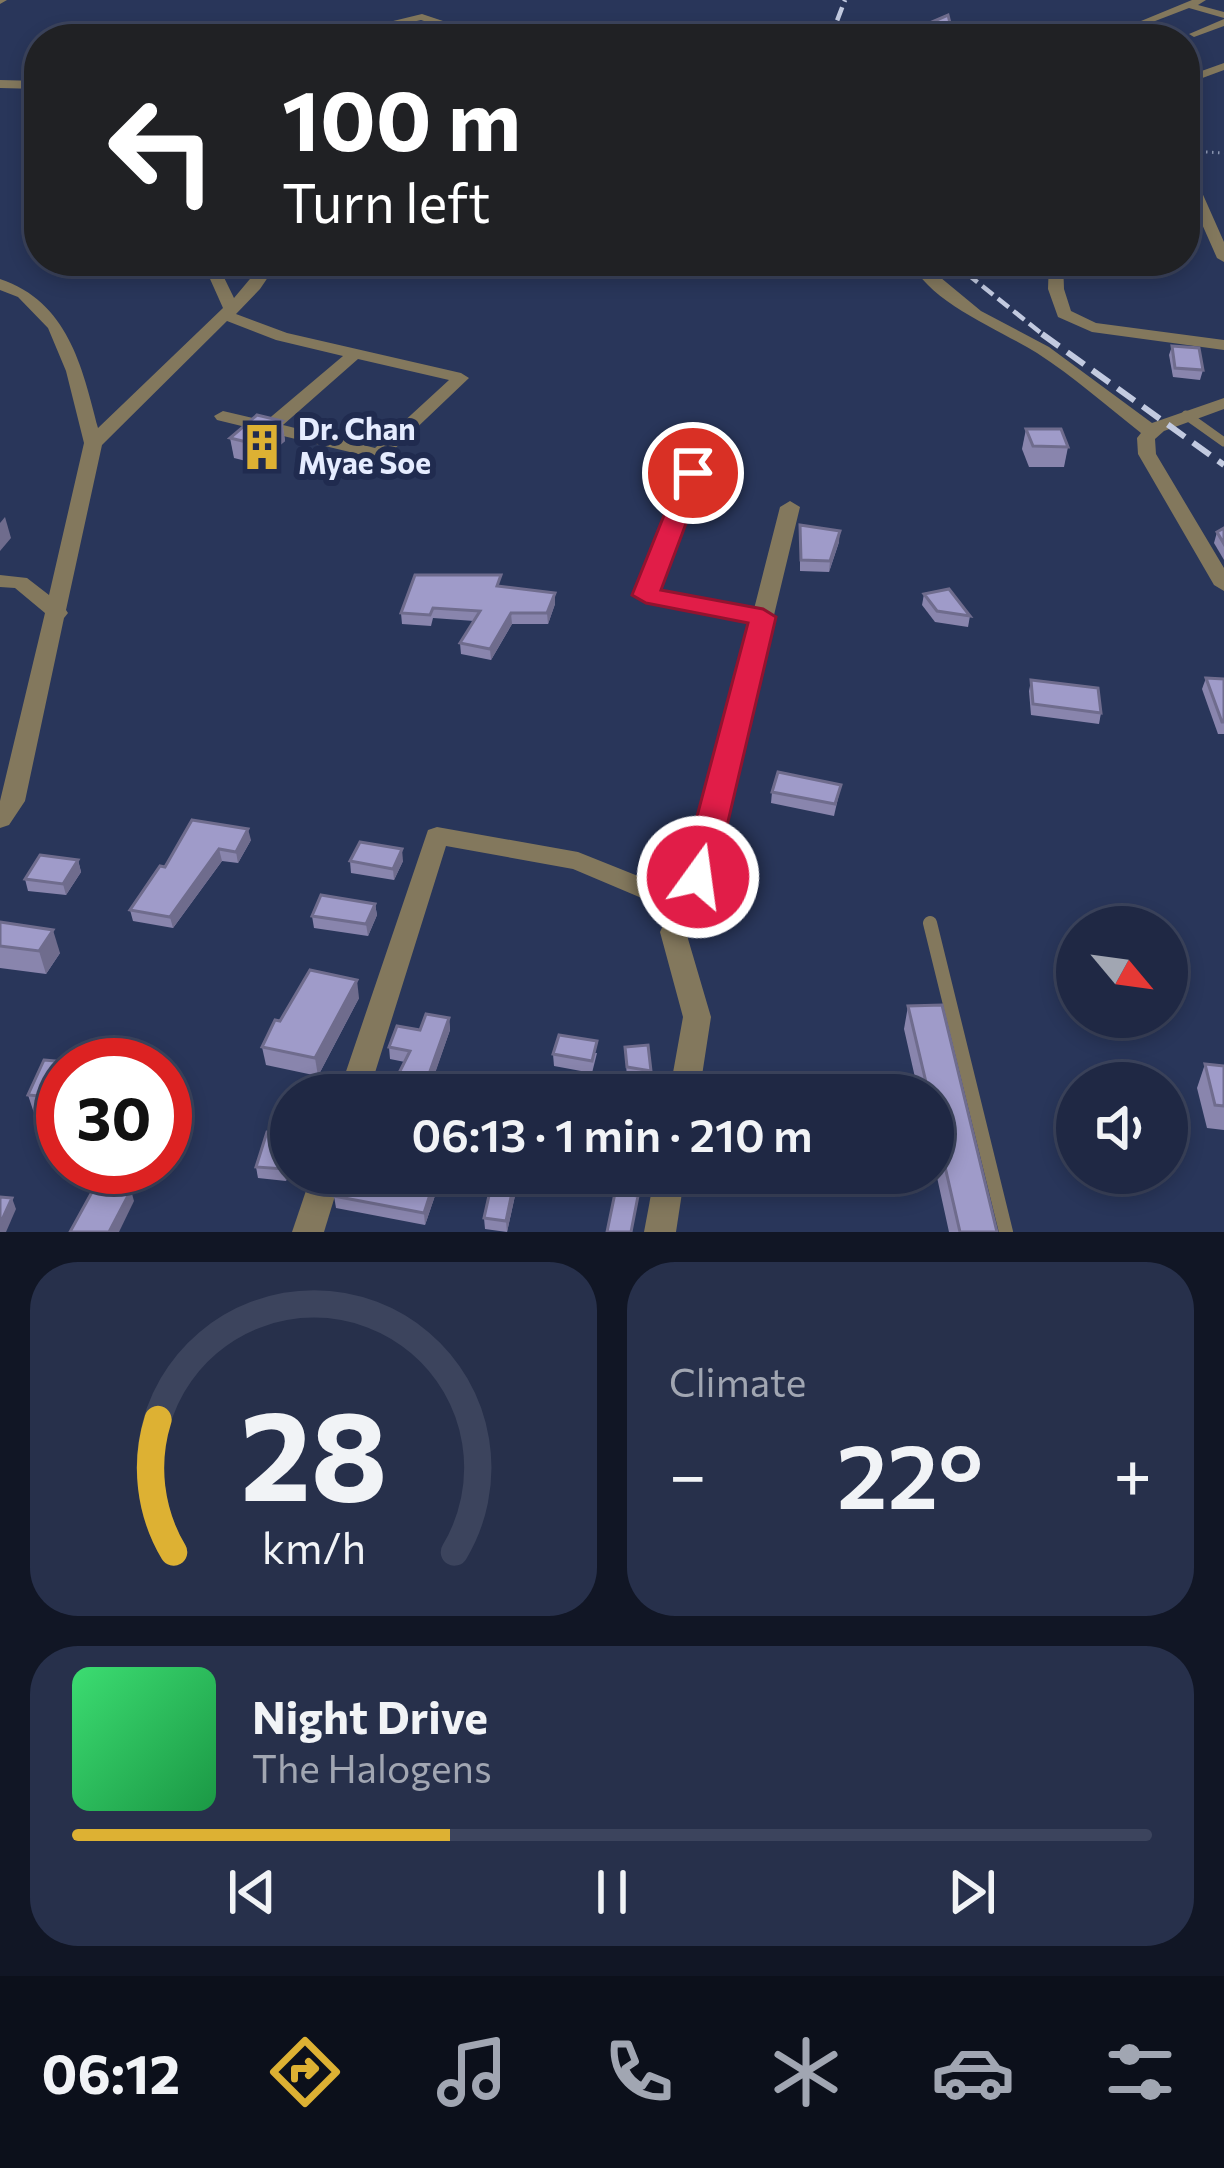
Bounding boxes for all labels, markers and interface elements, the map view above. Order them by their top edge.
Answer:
text: 100 m [282,66,521,168]
icon: left [84,72,240,228]
text: Turn left [282,168,490,234]
place label: Dr. Chan Myae Soe [298,409,431,480]
building icon: Dr. Chan Myae Soe [237,422,287,472]
pin [642,422,744,524]
icon: arrive [660,440,726,506]
position arrow [635,814,761,940]
north arrow [1056,906,1188,1038]
map controls [1056,906,1188,1194]
speed limit sign: 30 [36,1038,192,1194]
button: sound [1056,1062,1188,1194]
text: 06:13 · 1 min · 210 m [411,1106,813,1161]
text: Climate [669,1357,806,1405]
text: 28 [240,1374,387,1527]
text: 22° [837,1417,983,1528]
text: − [669,1432,707,1513]
text: + [1113,1432,1152,1513]
text: km/h [261,1520,366,1573]
text: Night Drive [252,1688,488,1743]
text: The Halogens [252,1743,492,1791]
icon: previous [219,1859,285,1925]
icon: pause [579,1859,645,1925]
icon: next [939,1859,1005,1925]
icon: directions [263,2030,347,2114]
icon: music [430,2030,514,2114]
icon: phone [597,2030,681,2114]
icon: climate [764,2030,848,2114]
icon: car [931,2030,1015,2114]
icon: filters [1098,2030,1182,2114]
text: 06:12 [42,2039,180,2105]

